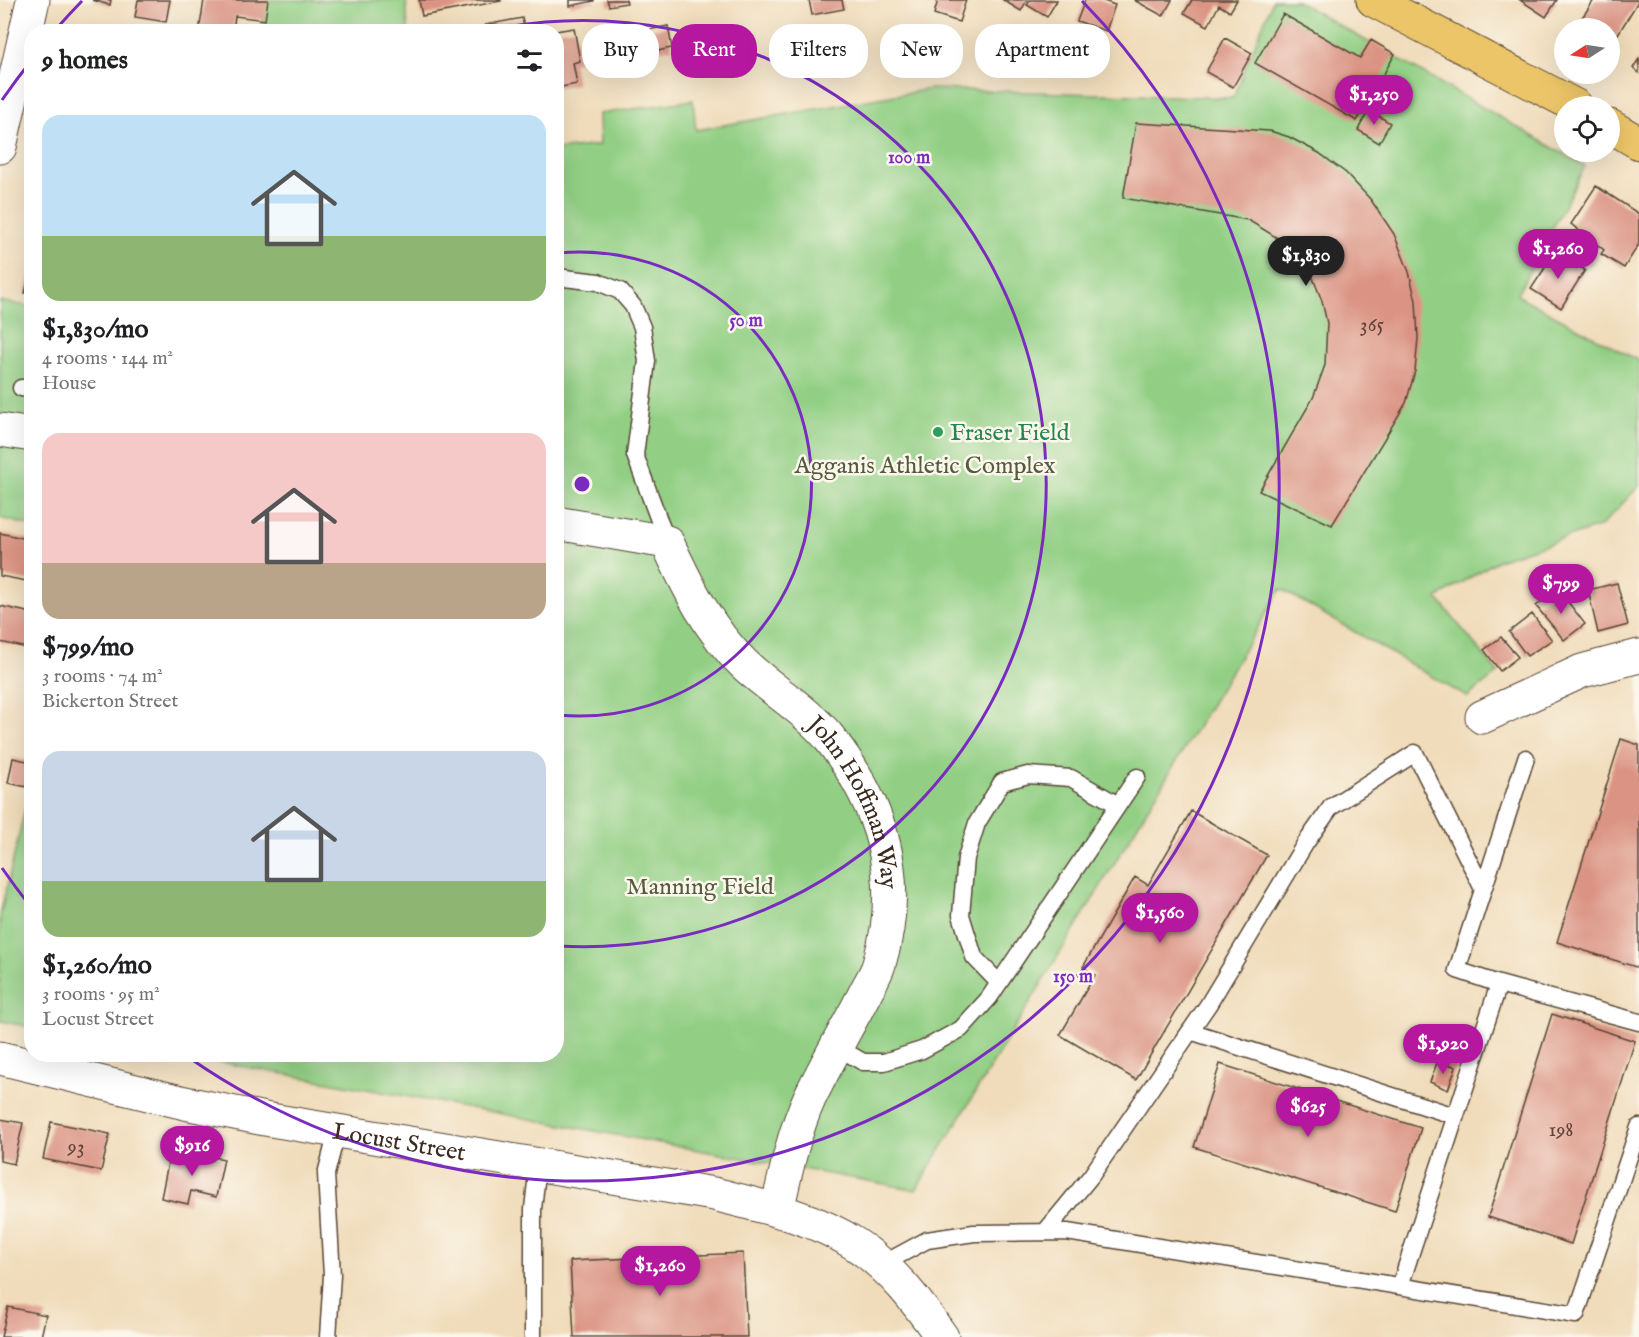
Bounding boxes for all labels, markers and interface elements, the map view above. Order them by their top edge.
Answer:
north arrow [1554,18,1620,84]
map controls [1554,18,1620,162]
chip: Buy [582,24,659,78]
chip: Rent [671,24,757,78]
chip: Filters [769,24,868,78]
chip: New [880,24,963,78]
chip: Apartment [975,24,1110,78]
text: 9 homes [42,44,128,77]
icon: filters [513,44,546,77]
pin: $1,250 [1325,75,1423,126]
text: $1,250 [1349,82,1399,107]
button: locate [1554,96,1620,162]
text: 100 m [888,147,930,170]
icon: home [240,154,348,262]
pin: $1,260 [1509,229,1607,280]
pin: $1,830 [1257,236,1355,287]
text: $1,260 [1532,236,1584,261]
text: $1,830 [1282,243,1330,268]
text: 50 m [729,310,763,333]
house number: 365 [1360,312,1385,339]
text: $1,830/mo [42,313,149,346]
text: 4 rooms · 144 m² [42,346,173,371]
text: House [42,371,96,396]
place label: Fraser Field [950,418,1070,449]
marker: Fraser Field [931,425,945,439]
park label: Agganis Athletic Complex [793,451,1056,482]
icon: home [240,472,348,580]
centre of rings [572,474,592,494]
pin: $799 [1525,564,1597,615]
text: $799 [1542,571,1580,596]
text: $799/mo [42,631,134,664]
text: 3 rooms · 74 m² [42,664,163,689]
text: Bickerton Street [42,689,178,714]
street label: John Hoffman Way [798,707,904,890]
icon: home [240,790,348,898]
park label: Manning Field [626,872,774,903]
pin: $1,560 [1111,893,1209,944]
text: $1,560 [1135,900,1185,925]
text: $1,260/mo [42,949,152,982]
text: 150 m [1053,966,1093,989]
text: 3 rooms · 95 m² [42,982,160,1007]
text: Locust Street [42,1007,154,1032]
pin: $1,920 [1394,1024,1492,1075]
text: $1,920 [1417,1031,1469,1056]
pin: $625 [1272,1087,1344,1138]
text: $625 [1290,1094,1326,1119]
street label: Locust Street [330,1117,468,1169]
house number: 198 [1548,1117,1574,1144]
pin: $916 [156,1126,228,1177]
text: $916 [174,1133,210,1158]
house number: 93 [66,1134,85,1161]
pin: $1,260 [611,1246,709,1297]
text: $1,260 [634,1253,686,1278]

